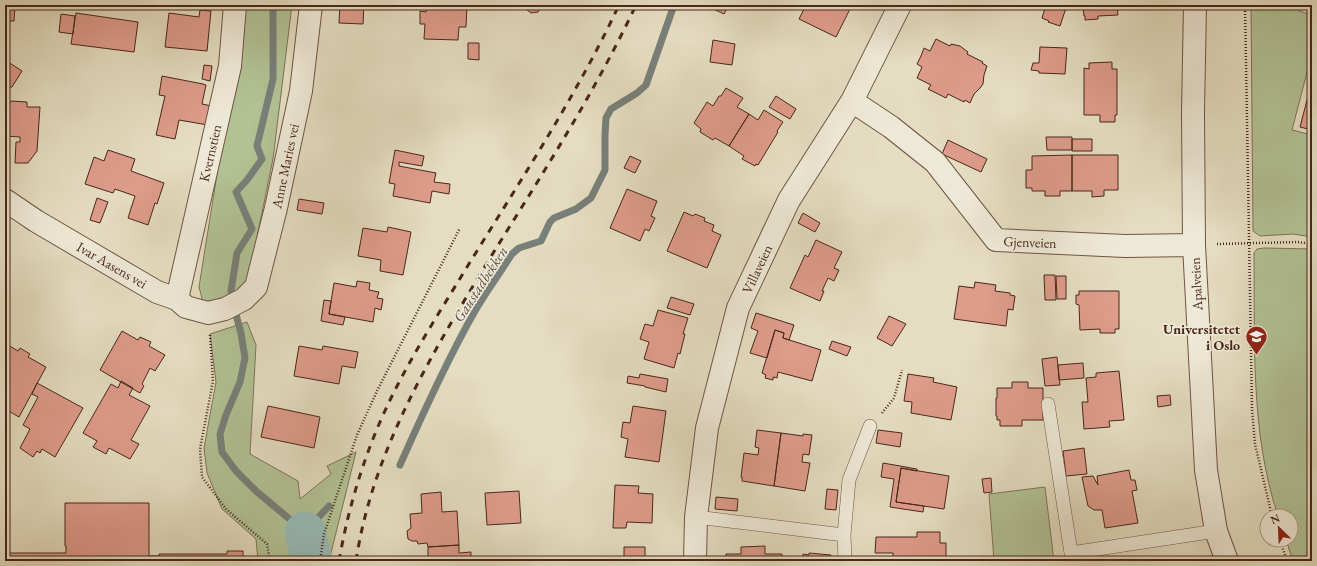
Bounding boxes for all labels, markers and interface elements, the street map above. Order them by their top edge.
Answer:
street label: Anne Maries vei [267,121,303,211]
street label: Kvernstien [195,122,225,183]
street label: Gjenveien [1003,232,1058,252]
street label: Ivar Aasens vei [74,238,151,293]
street label: Villaveien [738,241,776,296]
water label: Gaustadbekken [448,242,512,326]
street label: Apalveien [1186,256,1206,312]
place label: Universitetet i Oslo [1163,320,1241,354]
school or university icon: Universitetet i Oslo [1243,324,1269,357]
north arrow [1259,508,1299,548]
text: N [1268,511,1282,527]

